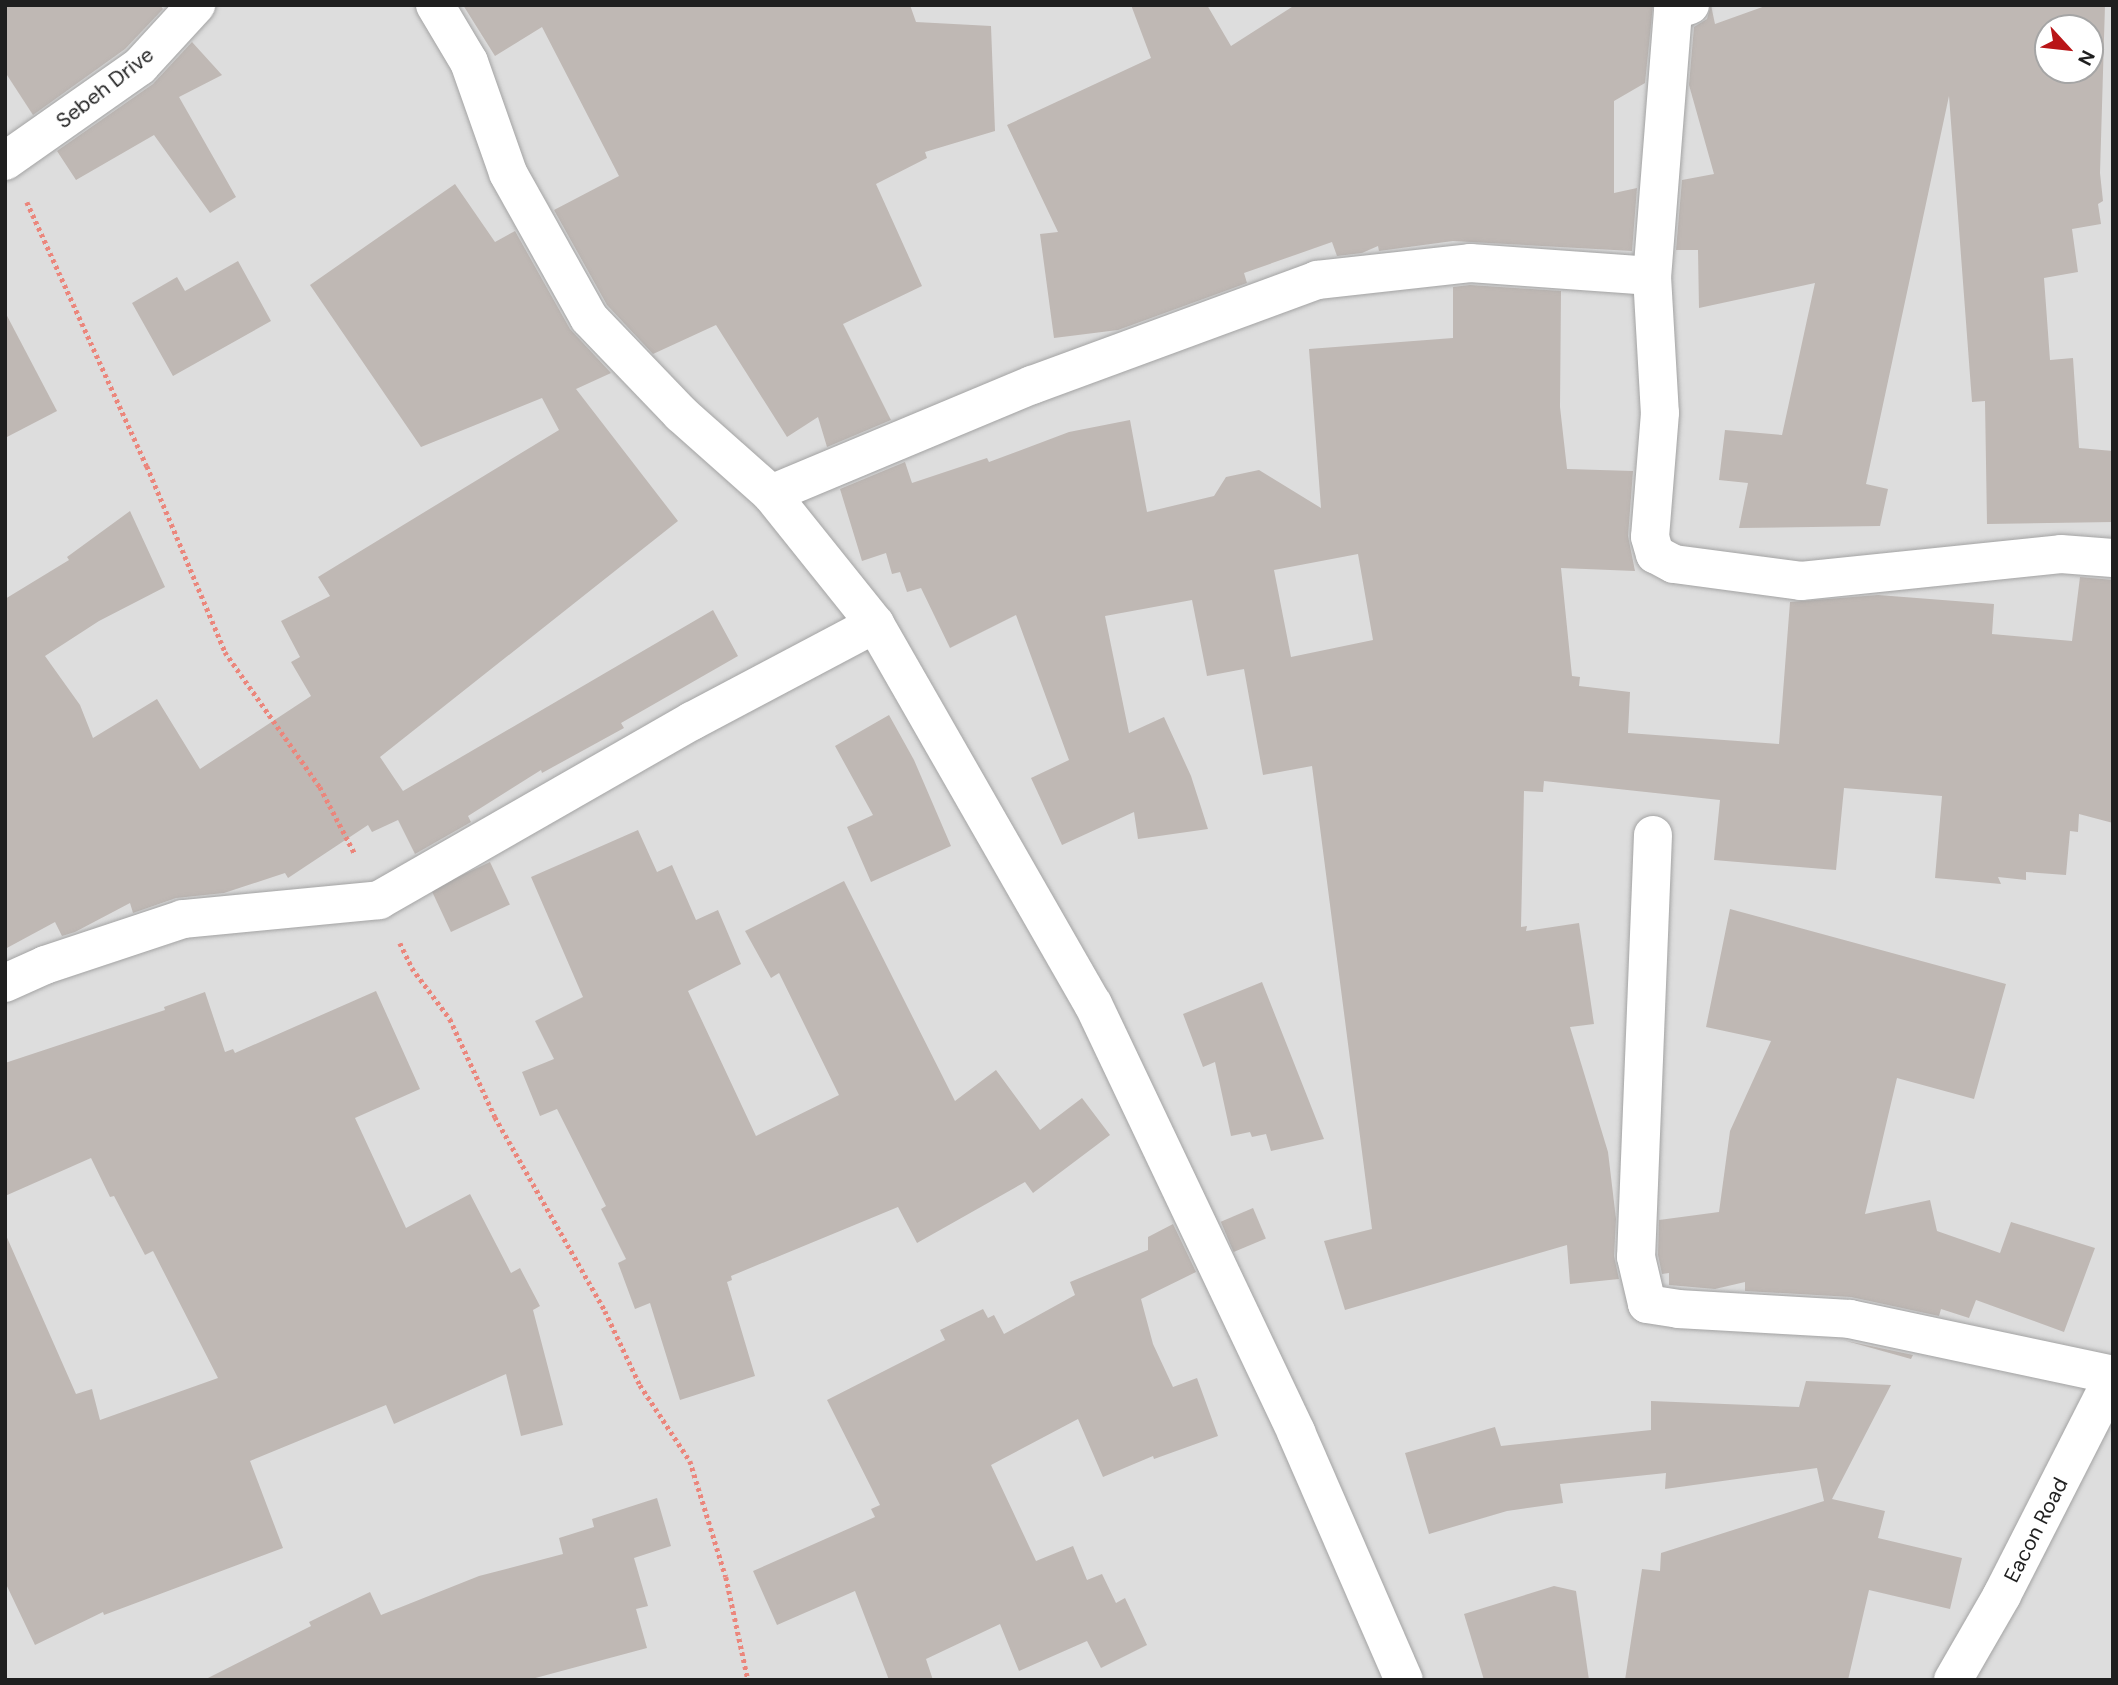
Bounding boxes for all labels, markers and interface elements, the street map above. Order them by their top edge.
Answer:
north arrow [2034,14,2104,84]
street label: Sebeh Drive [51,42,159,134]
text: N [2072,46,2101,70]
street label: Eacon Road [1999,1473,2073,1587]

